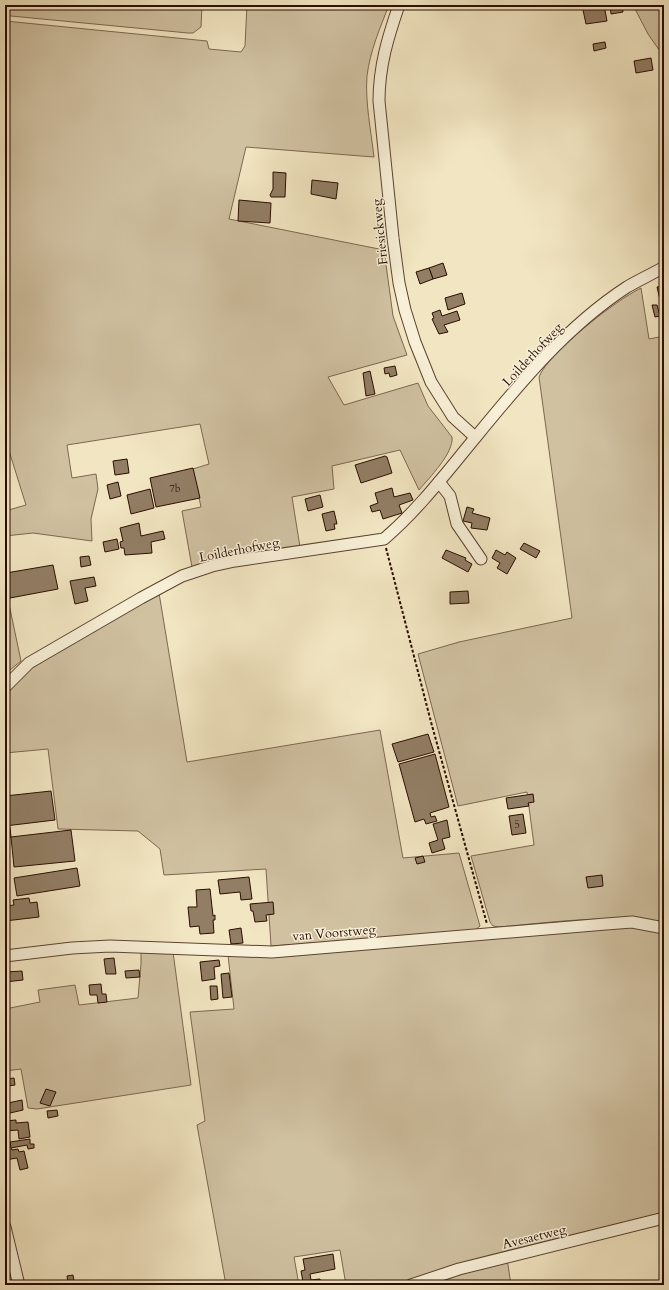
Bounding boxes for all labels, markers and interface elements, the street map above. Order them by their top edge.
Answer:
street label: Friesickweg [368,197,392,266]
street label: Loilderhofweg [498,318,567,390]
house number: 7b [169,481,181,496]
street label: Loilderhofweg [198,533,281,567]
house number: 5 [514,817,520,832]
street label: van Voorstweg [292,920,377,946]
street label: Avesaetweg [500,1220,569,1254]

